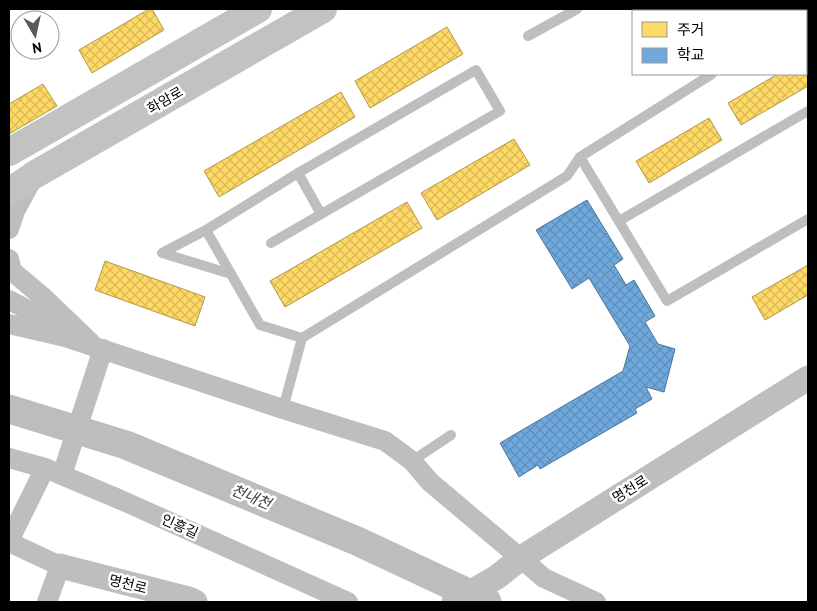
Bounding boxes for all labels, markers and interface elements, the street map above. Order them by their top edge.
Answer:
north arrow [10,10,60,60]
legend [632,10,807,75]
text: 주거 [677,20,705,39]
text: N [31,38,43,57]
text: 학교 [677,45,705,64]
street label: 화암로 [144,82,186,117]
street label: 명천로 [609,471,651,507]
water label: 천내천 [228,480,276,514]
street label: 인흥길 [159,510,201,542]
street label: 명천로 [107,571,149,597]

